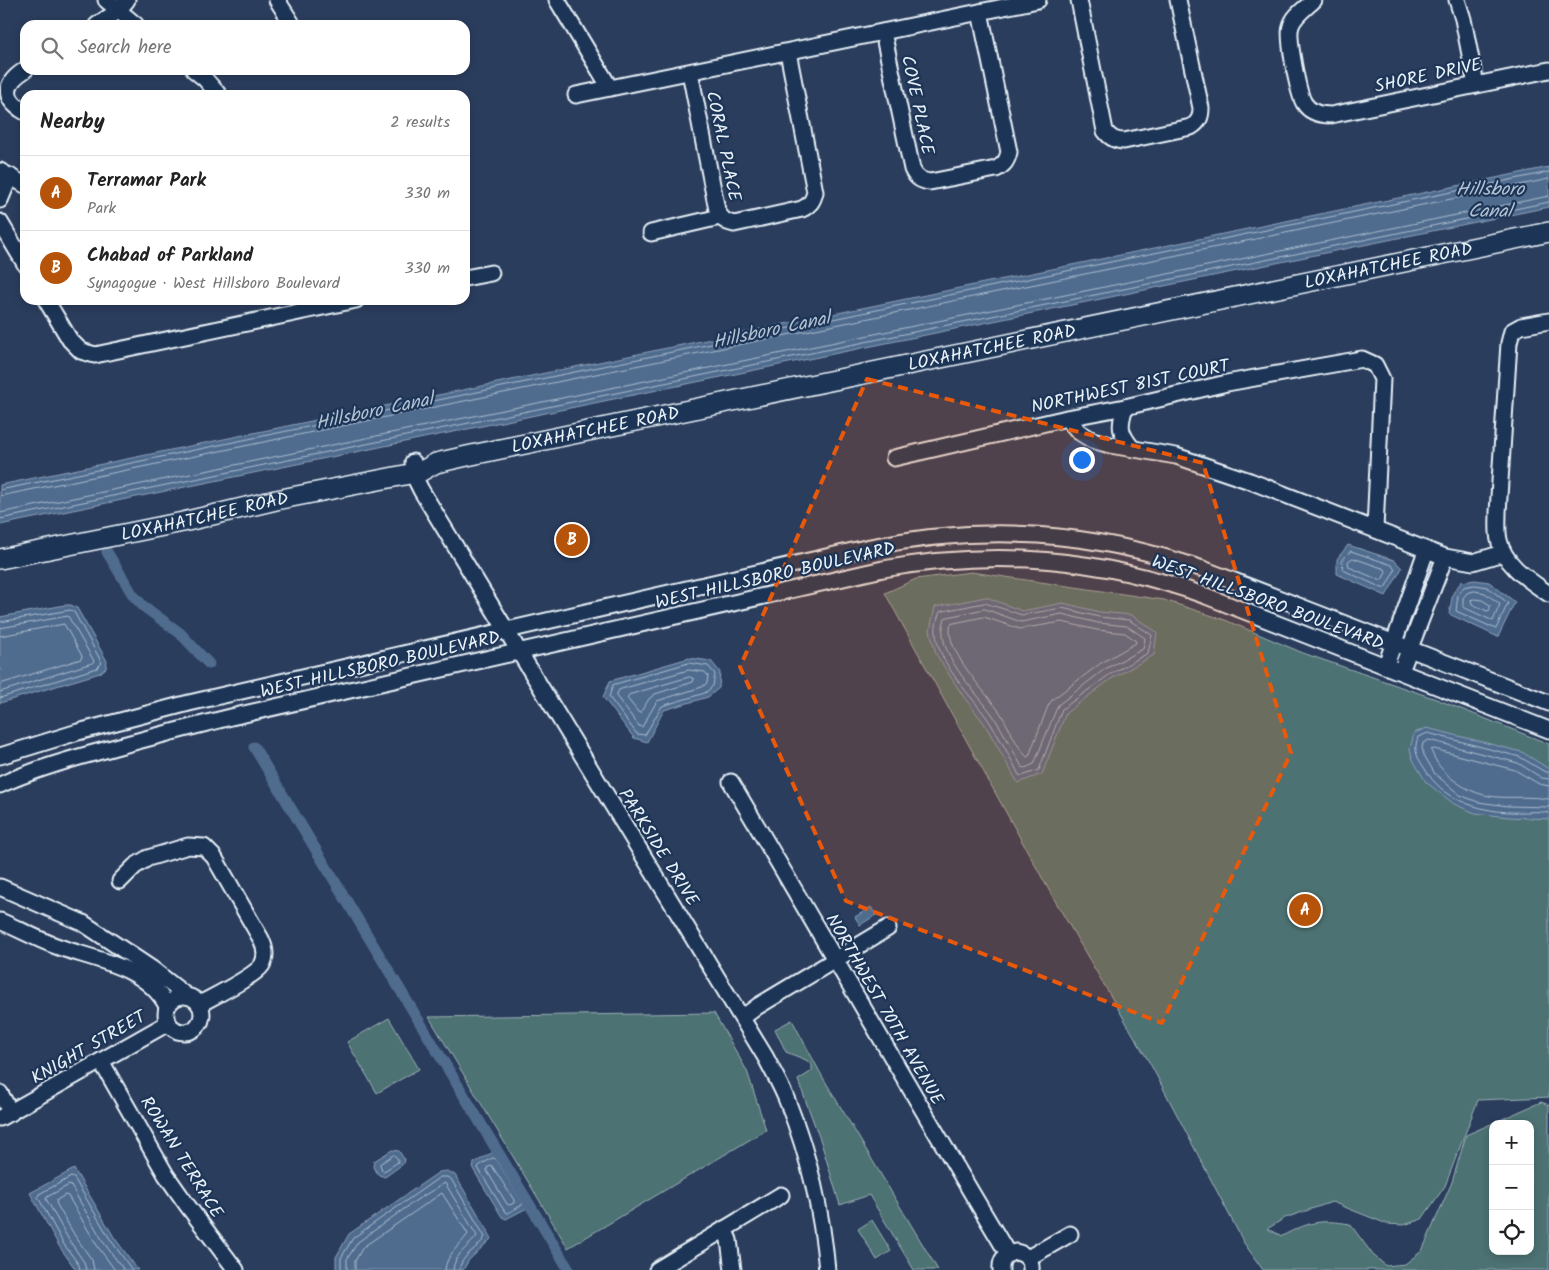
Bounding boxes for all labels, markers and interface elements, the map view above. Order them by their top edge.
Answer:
search box [20,20,470,75]
text: Search here [78,33,172,63]
icon: search [38,34,66,62]
street label: SHORE DRIVE [1372,51,1485,102]
street label: COVE PLACE [892,53,941,158]
street label: CORAL PLACE [697,88,748,205]
text: Nearby [40,106,105,139]
text: 2 results [390,110,450,135]
text: Terramar Park [87,166,206,196]
water label: Hillsboro Canal [1456,175,1525,227]
text: A [51,181,61,206]
text: 330 m [405,181,450,206]
text: Park [87,196,116,221]
street label: LOXAHATCHEE ROAD [1302,235,1476,298]
text: Chabad of Parkland [87,241,253,271]
text: B [51,256,61,281]
text: 330 m [405,256,450,281]
text: Synagogue · West Hillsboro Boulevard [87,271,340,296]
water label: Hillsboro Canal [710,303,836,358]
street label: LOXAHATCHEE ROAD [905,317,1079,380]
street label: NORTHWEST 81ST COURT [1028,352,1233,423]
water label: Hillsboro Canal [313,384,439,439]
street label: LOXAHATCHEE ROAD [509,399,683,462]
your location [1069,447,1095,473]
street label: LOXAHATCHEE ROAD [118,485,291,550]
pin: B [556,521,588,559]
street label: WEST HILLSBORO BOULEVARD [653,535,899,618]
street label: WEST HILLSBORO BOULEVARD [1147,548,1388,659]
street label: WEST HILLSBORO BOULEVARD [258,624,504,707]
street label: PARKSIDE DRIVE [610,783,706,913]
pin: A [1289,891,1321,929]
street label: NORTHWEST 70TH AVENUE [817,908,951,1111]
street label: KNIGHT STREET [26,1003,153,1093]
street label: ROWAN TERRACE [131,1091,230,1225]
map controls [1489,1120,1534,1255]
button: + [1489,1120,1534,1165]
button: − [1489,1165,1534,1210]
button: locate [1489,1210,1534,1255]

